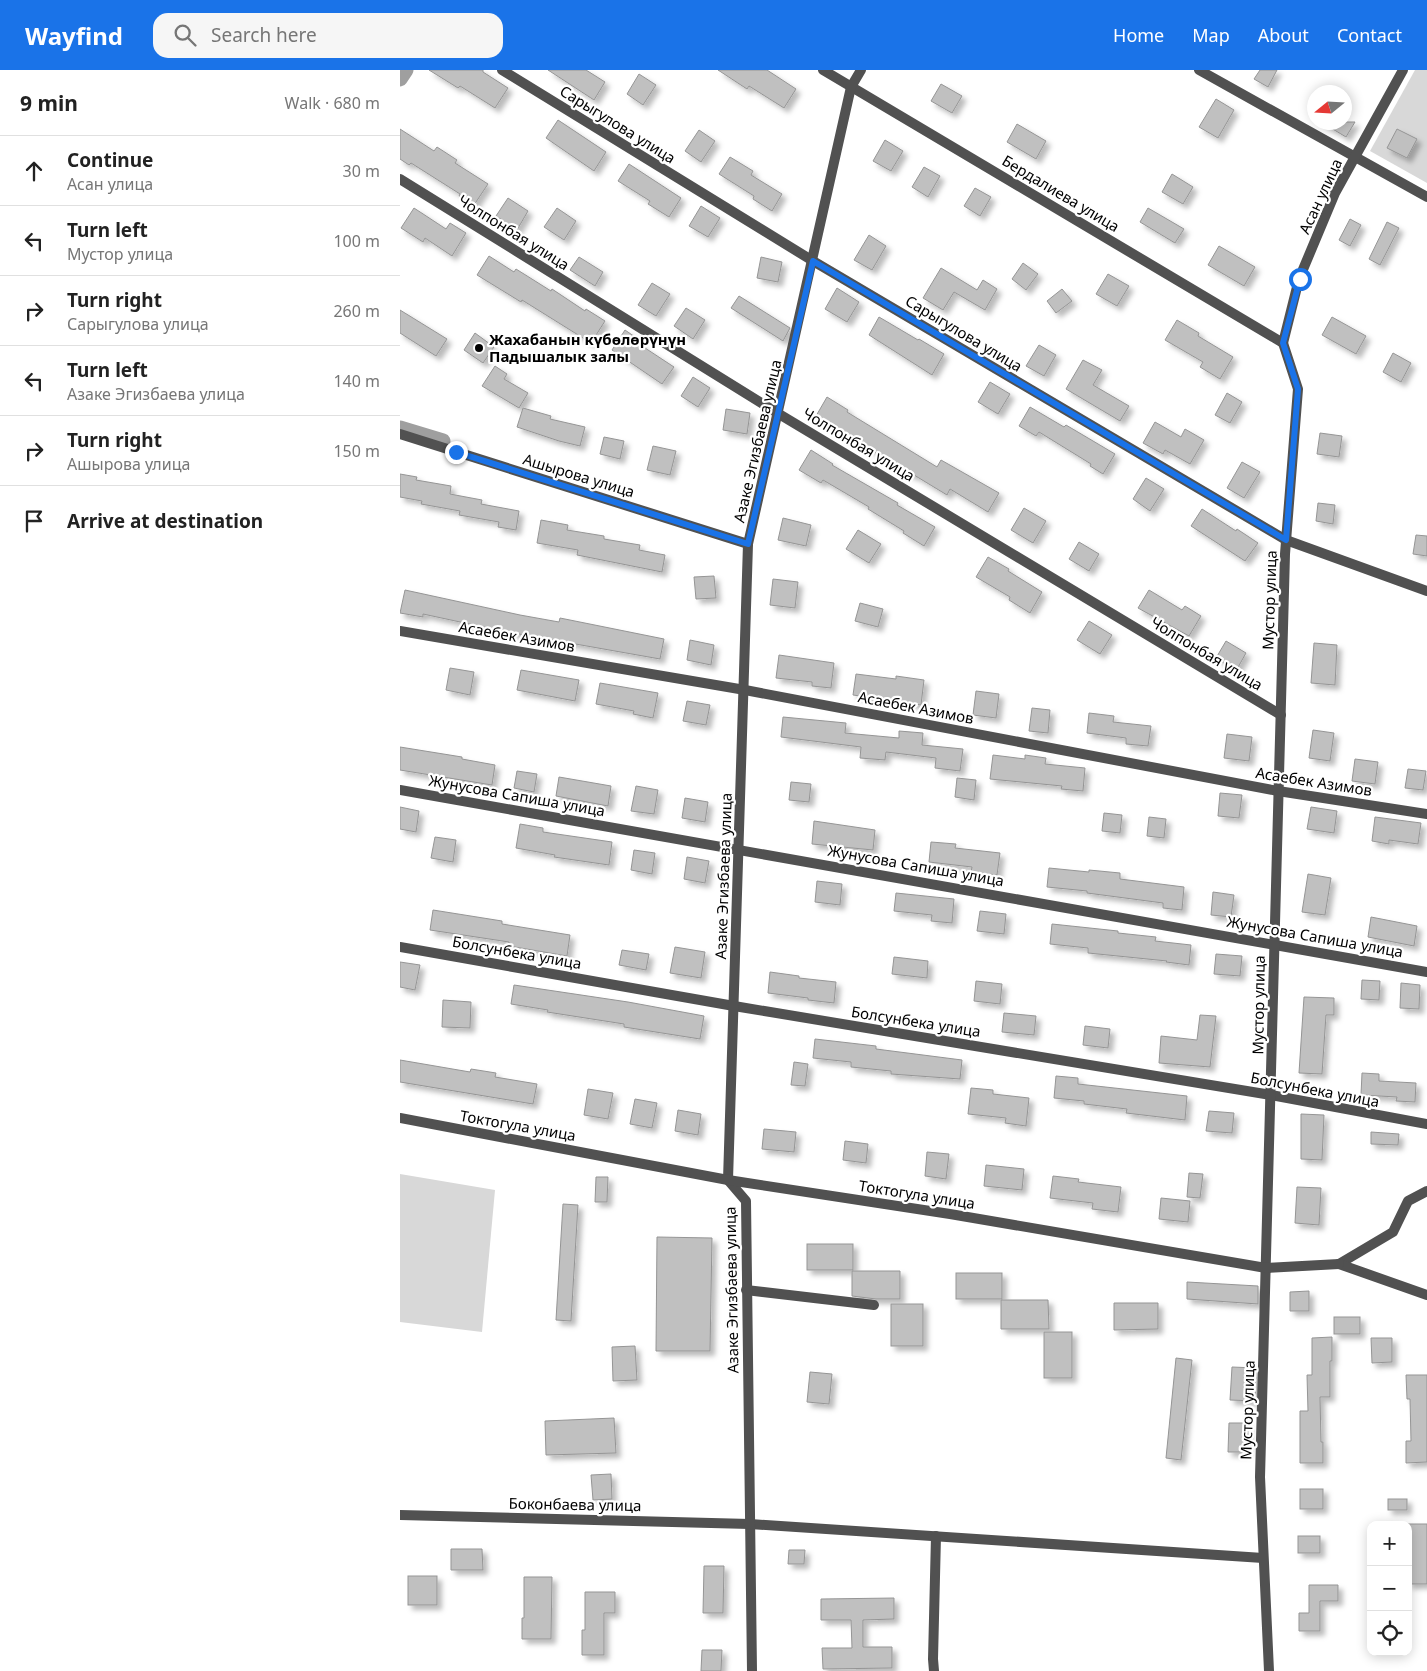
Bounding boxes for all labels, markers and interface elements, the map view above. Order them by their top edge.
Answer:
search box [153,13,503,58]
text: Wayfind [25,19,123,52]
icon: search [171,21,199,49]
text: Search here [211,22,317,48]
text: Home [1113,23,1164,47]
text: Map [1192,23,1230,47]
text: About [1258,23,1309,47]
text: Contact [1337,23,1402,47]
street label: Сарыгулова улица [556,80,680,168]
north arrow [1307,85,1352,130]
text: 9 min [20,89,78,117]
text: Walk · 680 m [285,92,380,114]
text: Continue [67,147,153,173]
street label: Бердалиева улица [999,150,1123,236]
street label: Асан улица [1294,155,1346,237]
icon: ahead [20,157,48,185]
text: 30 m [343,160,380,182]
text: Асан улица [67,173,153,195]
street label: Чолпонбая улица [455,190,573,274]
text: Turn left [67,217,148,243]
icon: left [20,227,48,255]
text: 100 m [333,230,380,252]
text: Мустор улица [67,243,173,265]
route start [1289,268,1312,291]
text: Turn right [67,287,162,313]
street label: Сарыгулова улица [902,290,1026,376]
icon: right [20,297,48,325]
text: 260 m [333,300,380,322]
text: Сарыгулова улица [67,313,209,335]
place label: Жахабанын күбөлөрүнүн Падышалык залы [489,329,686,366]
marker: Жахабанын күбөлөрүнүн Падышалык залы [473,342,485,354]
text: Turn left [67,357,148,383]
street label: Азаке Эгизбаева улица [728,358,786,524]
icon: left [20,367,48,395]
text: 140 m [333,370,380,392]
text: Азаке Эгизбаева улица [67,383,245,405]
street label: Чолпонбая улица [799,403,919,485]
text: Turn right [67,427,162,453]
icon: right [20,437,48,465]
text: 150 m [333,440,380,462]
route end [445,441,468,464]
street label: Ашырова улица [521,449,637,501]
text: Ашырова улица [67,453,190,475]
icon: arrive [20,507,48,535]
text: Arrive at destination [67,508,263,534]
street label: Мустор улица [1257,550,1281,650]
street label: Чолпонбая улица [1147,612,1267,694]
street label: Асаебек Азимов [457,616,577,656]
street label: Асаебек Азимов [856,686,976,728]
street label: Асаебек Азимов [1254,762,1374,800]
street label: Жунусова Сапиша улица [427,770,607,820]
street label: Азаке Эгизбаева улица [710,792,736,960]
street label: Жунусова Сапиша улица [826,840,1006,890]
street label: Жунусова Сапиша улица [1225,911,1405,961]
street label: Болсунбека улица [451,931,583,973]
street label: Мустор улица [1247,955,1269,1055]
street label: Болсунбека улица [850,1001,982,1041]
street label: Болсунбека улица [1249,1067,1381,1111]
street label: Токтогула улица [458,1105,578,1145]
street label: Токтогула улица [857,1175,977,1213]
street label: Азаке Эгизбаева улица [720,1206,742,1374]
street label: Мустор улица [1235,1360,1259,1460]
street label: Боконбаева улица [508,1493,642,1515]
map controls [1367,1521,1412,1656]
button: + [1367,1521,1412,1566]
button: − [1367,1566,1412,1611]
button: locate [1367,1611,1412,1656]

